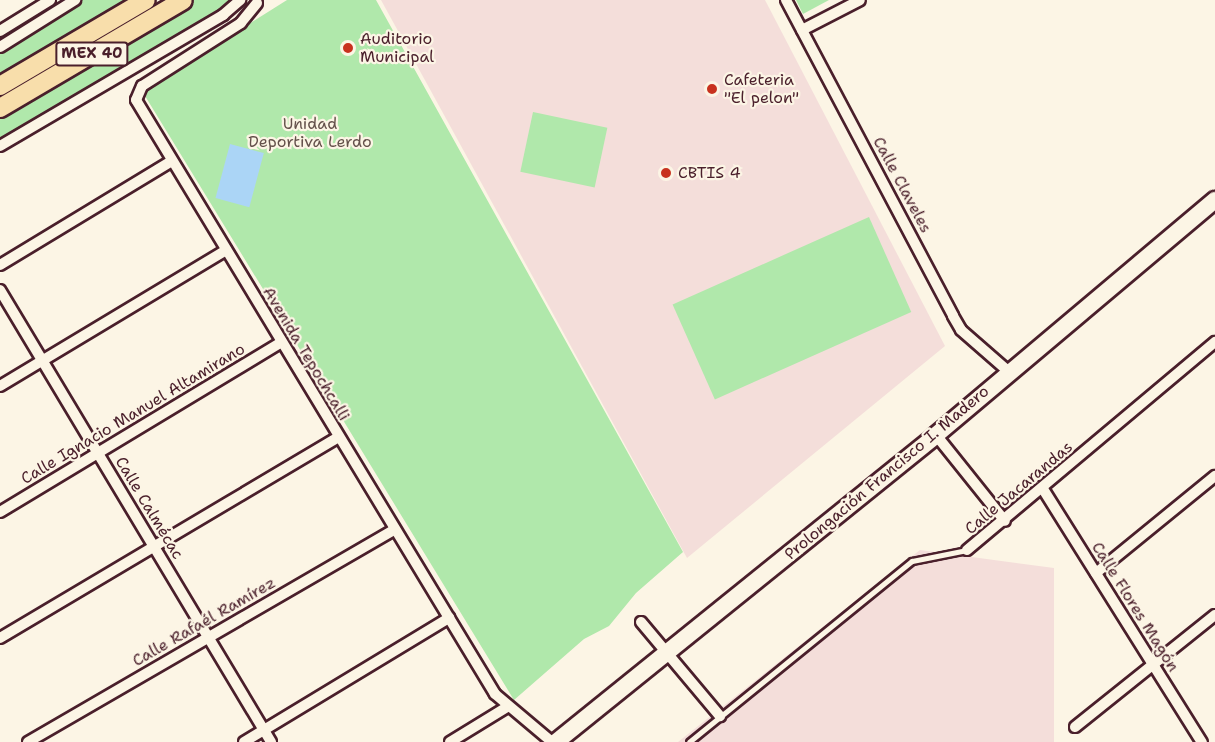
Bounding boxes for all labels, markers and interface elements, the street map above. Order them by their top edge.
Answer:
place label: Auditorio Municipal [360,29,434,67]
marker: Auditorio Municipal [341,41,355,55]
road number: MEX 40 [54,42,130,66]
place label: Cafeteria "El pelon" [724,70,799,108]
marker: Cafeteria "El pelon" [705,82,719,96]
park label: Unidad Deportiva Lerdo [248,114,372,152]
street label: Calle Claveles [869,134,935,236]
place label: CBTIS 4 [678,163,741,183]
marker: CBTIS 4 [659,166,673,180]
street label: Avenida Tepochcalli [258,284,354,424]
street label: Calle Ignacio Manuel Altamirano [18,339,248,489]
street label: Prolongación Francisco I. Madero [781,382,993,564]
street label: Calle Jacarandas [961,437,1077,539]
street label: Calle Calmécac [111,453,187,563]
street label: Calle Flores Magón [1087,539,1183,675]
street label: Calle Rafaél Ramírez [129,573,279,671]

